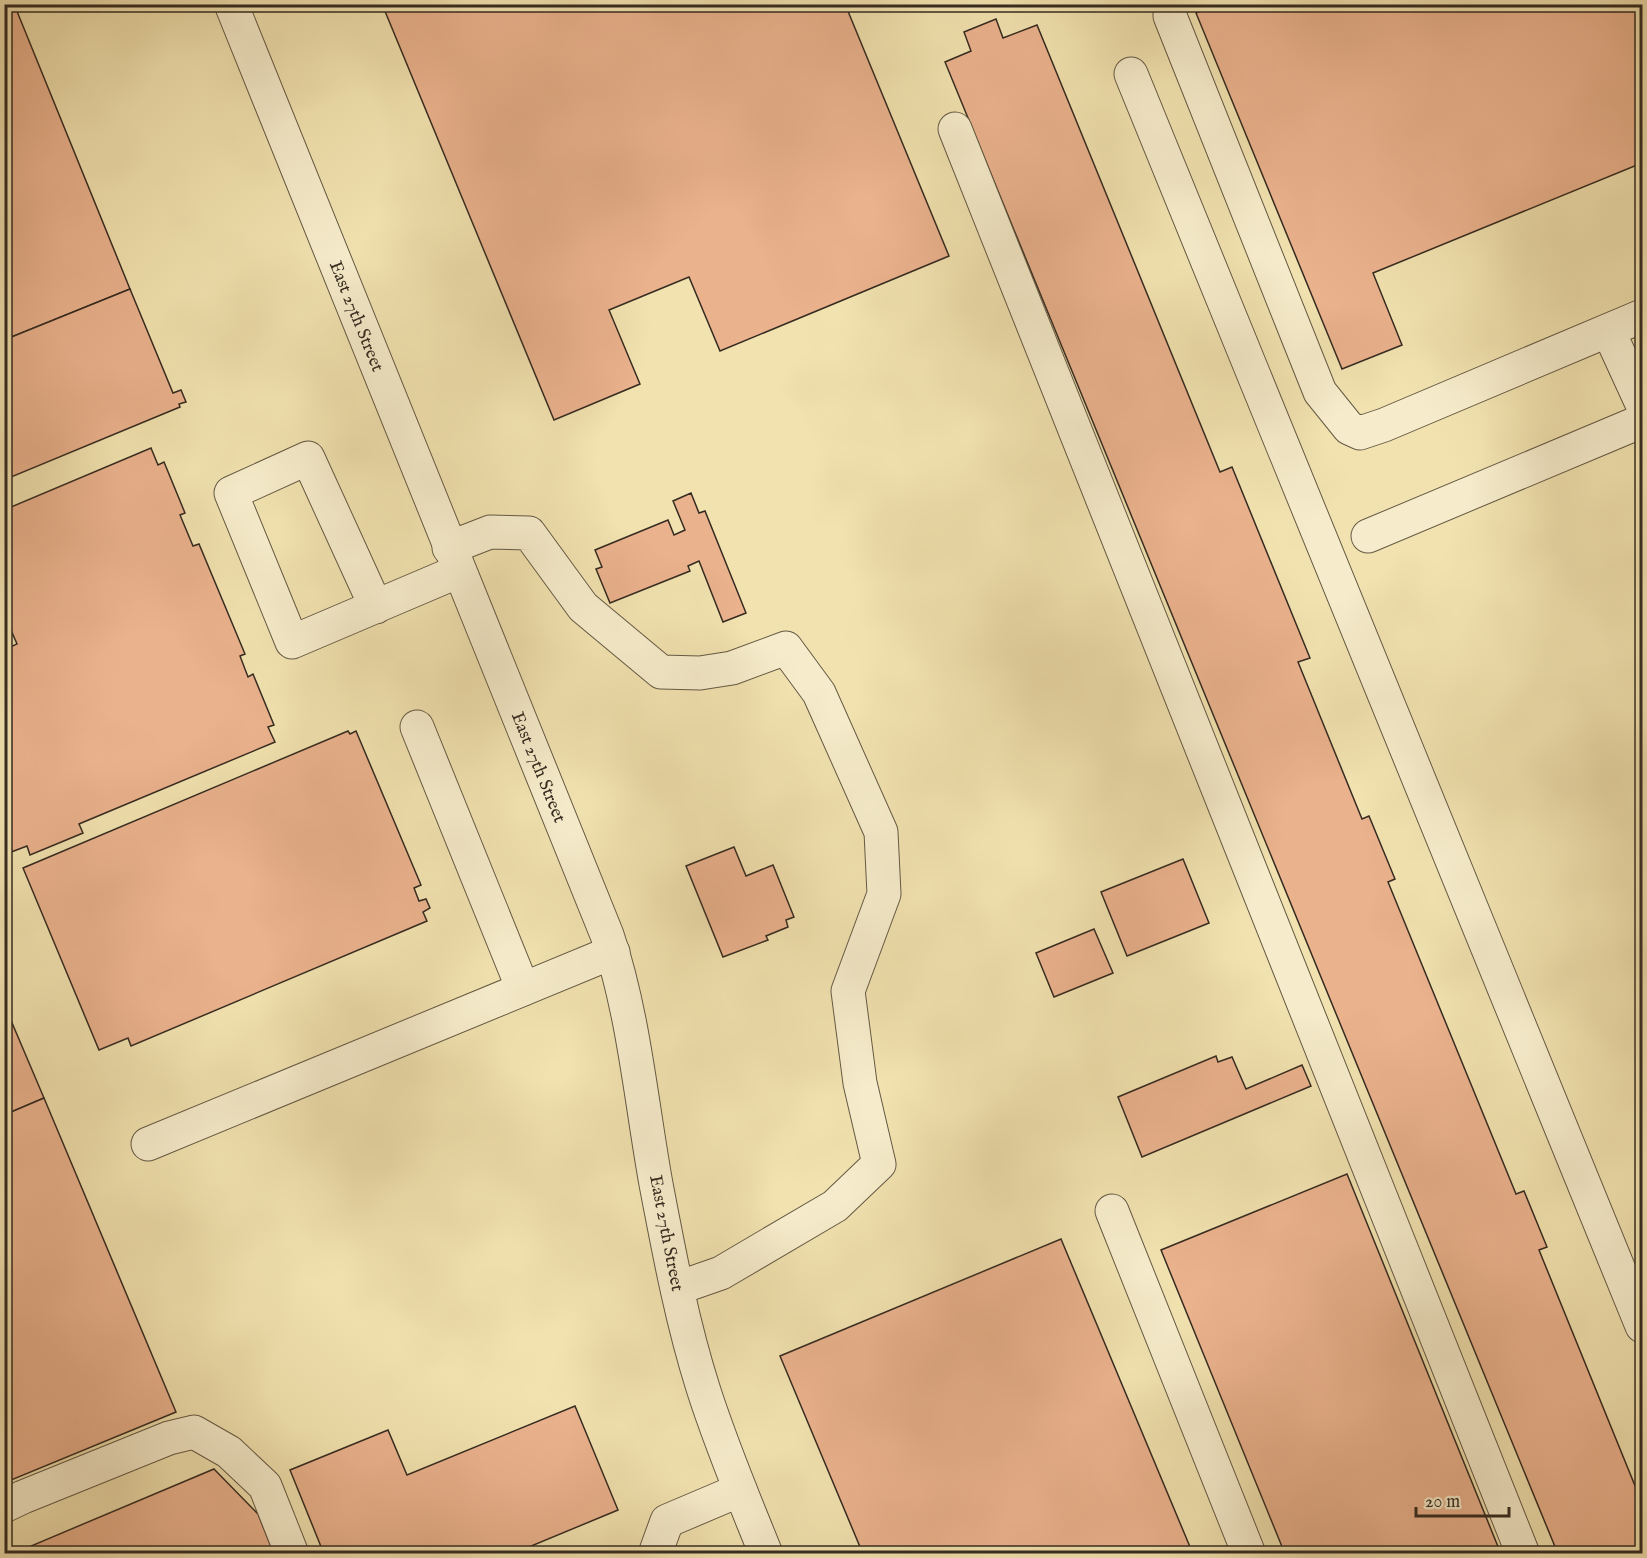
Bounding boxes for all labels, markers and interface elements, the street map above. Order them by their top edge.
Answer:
street label: East 27th Street [323,258,388,375]
street label: East 27th Street [505,709,570,826]
street label: East 27th Street [643,1173,688,1293]
scale bar [1416,1480,1509,1518]
text: 20 m [1425,1491,1460,1514]

